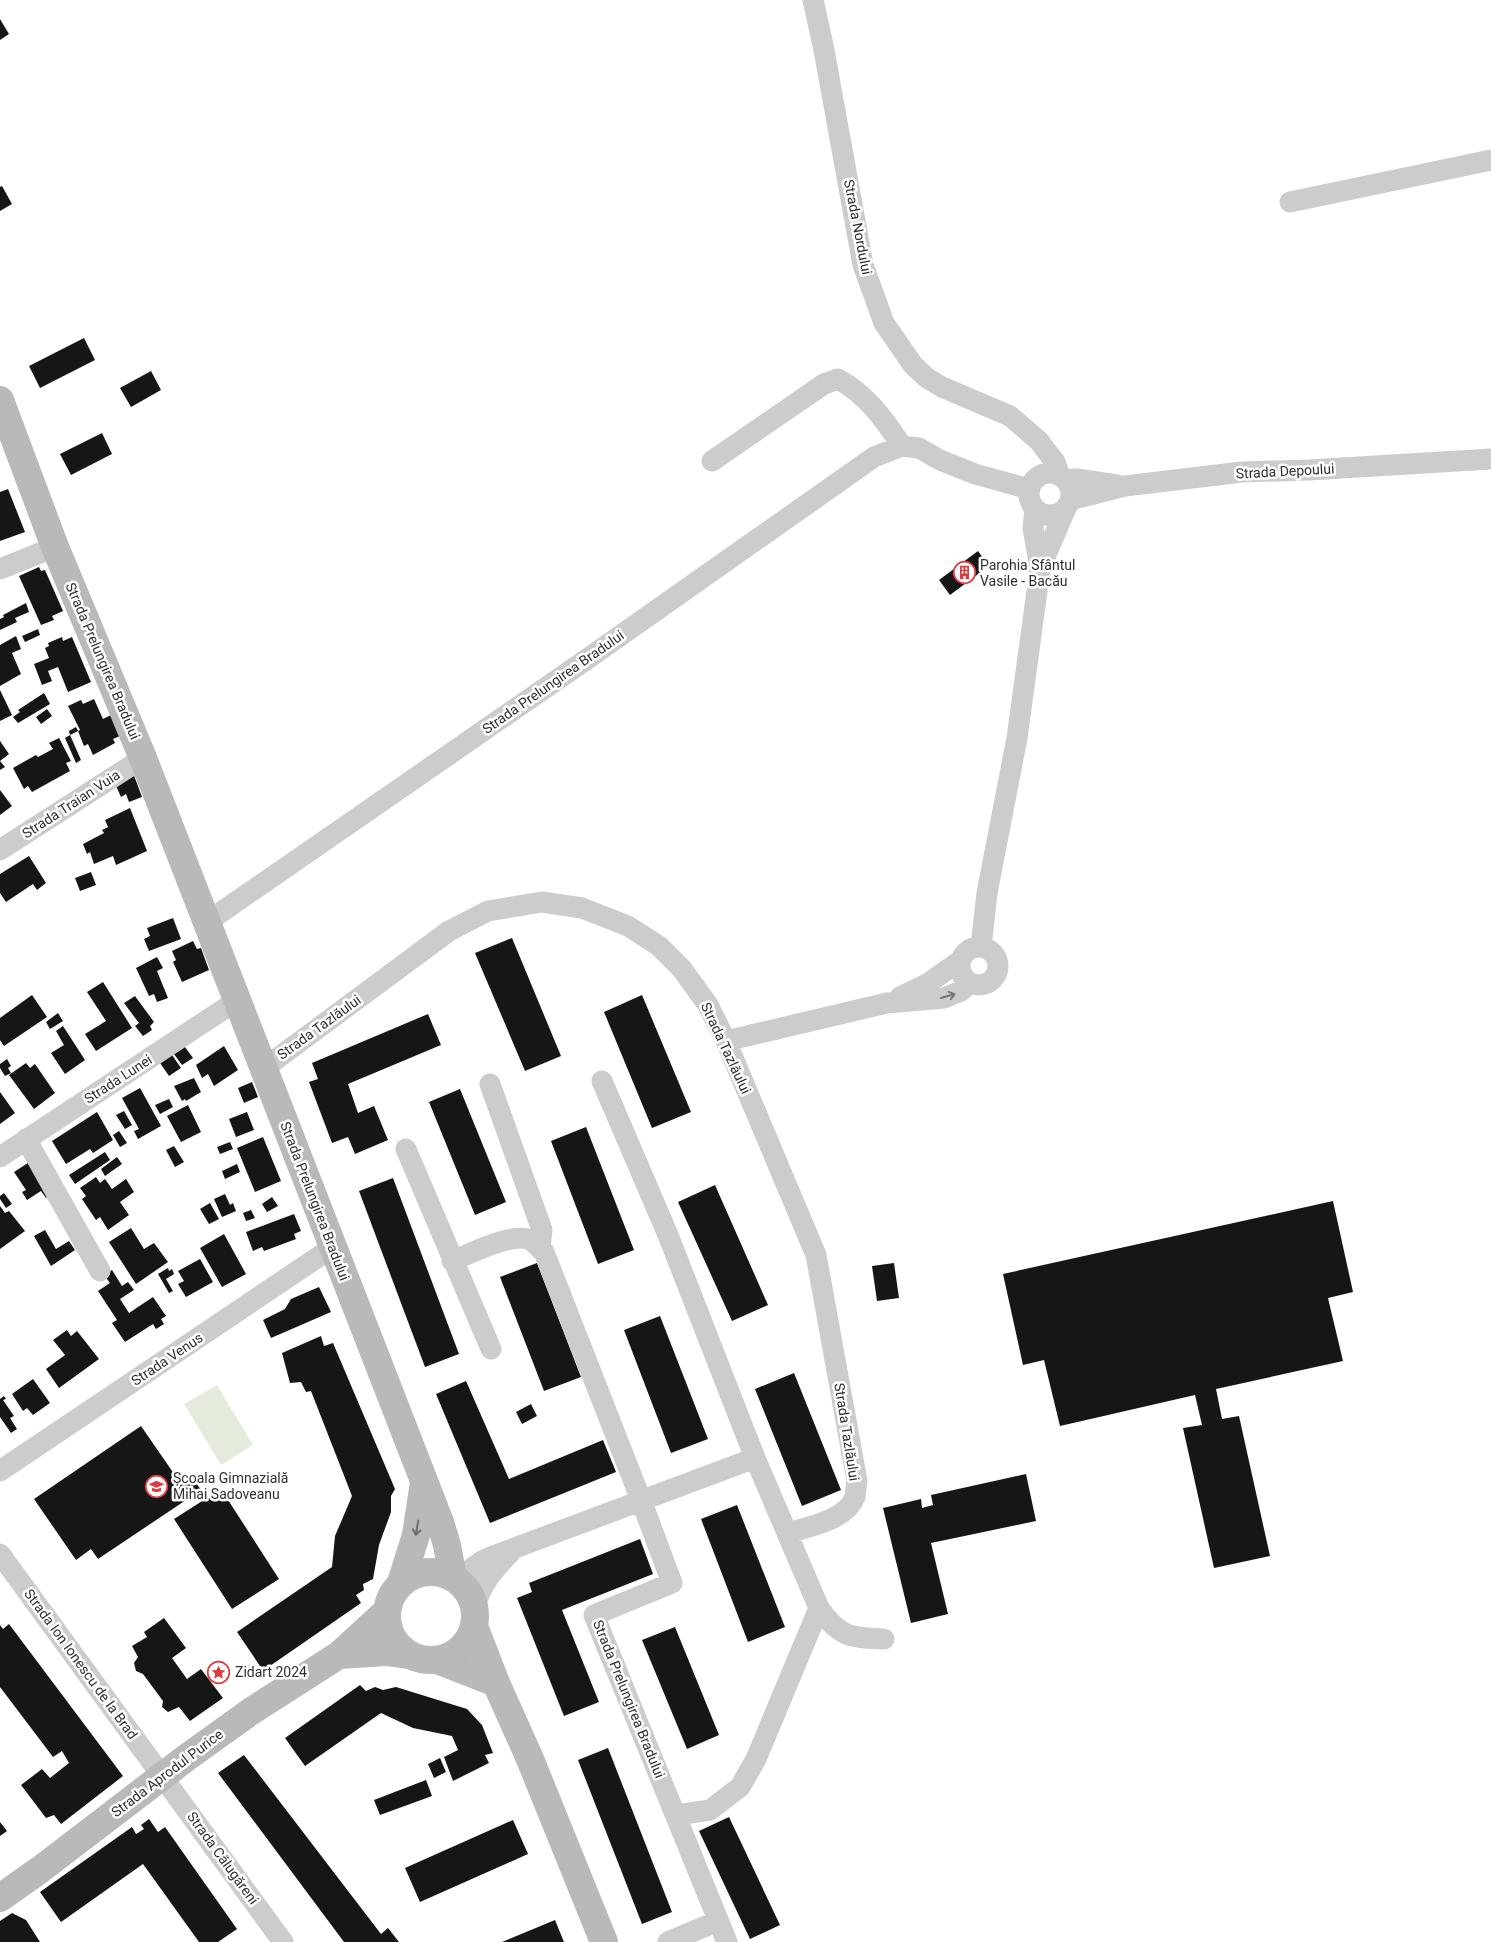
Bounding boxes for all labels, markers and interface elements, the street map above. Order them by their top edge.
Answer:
street label: Strada Nordului [841,178,875,276]
street label: Strada Depoului [1235,460,1335,482]
place label: Parohia Sfântul Vasile - Bacău [980,557,1075,589]
building icon: Parohia Sfântul Vasile - Bacău [952,561,976,585]
street label: Strada Prelungirea Bradului [63,580,143,742]
street label: Strada Prelungirea Bradului [479,627,627,737]
street label: Strada Traian Vuia [19,766,123,842]
street label: Strada Tazlăului [274,991,364,1063]
one-way arrow [939,991,955,1001]
street label: Strada Tazlăului [698,1000,754,1096]
street label: Strada Lunei [81,1051,155,1107]
street label: Strada Prelungirea Bradului [277,1119,353,1283]
street label: Strada Venus [128,1329,206,1389]
street label: Strada Tazlăului [831,1382,863,1482]
place label: Școala Gimnazială Mihai Sadoveanu [173,1470,288,1502]
school or university icon: Școala Gimnazială Mihai Sadoveanu [145,1474,169,1498]
one-way arrow [411,1520,421,1536]
street label: Strada Ion Ionescu de la Brad [21,1586,141,1742]
street label: Strada Prelungirea Bradului [590,1618,668,1780]
place icon: Zidart 2024 [207,1660,231,1684]
place label: Zidart 2024 [235,1664,307,1680]
street label: Strada Aprodul Purice [108,1726,226,1820]
street label: Strada Călugăreni [184,1809,262,1907]

